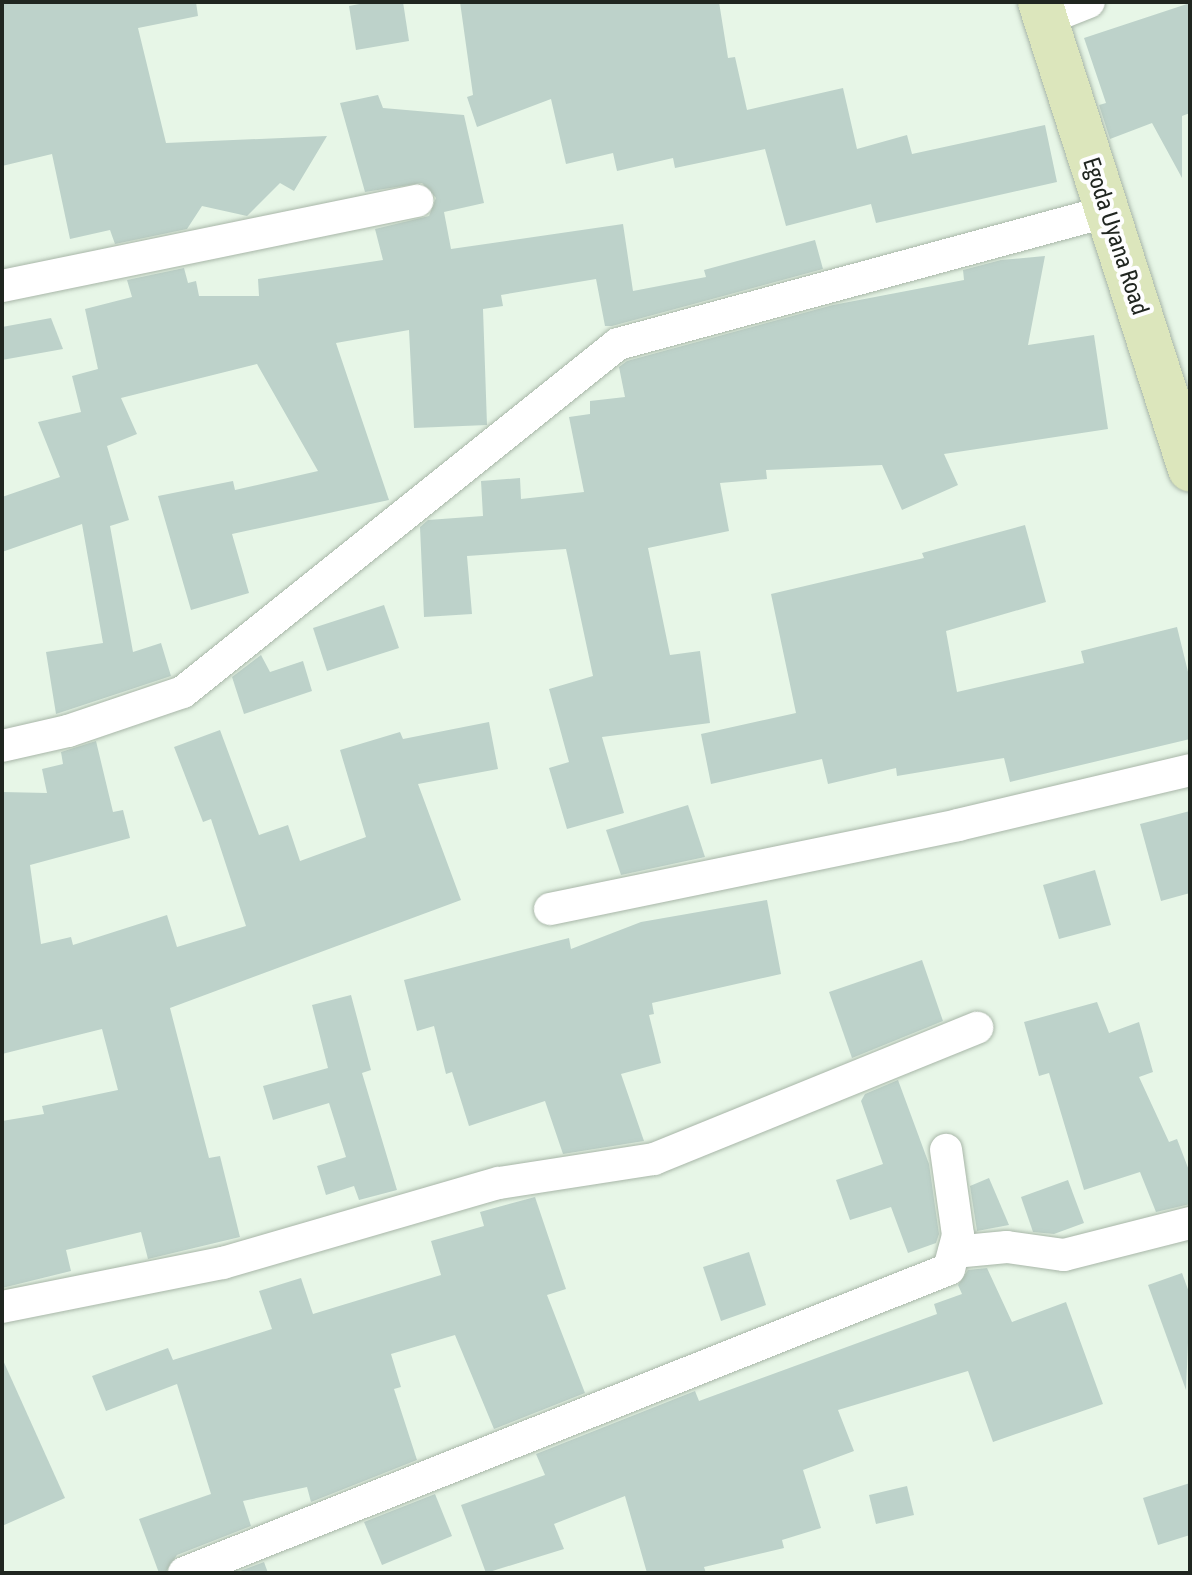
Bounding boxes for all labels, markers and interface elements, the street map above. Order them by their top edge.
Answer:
street label: Egoda Uyana Road [1077,154,1155,318]

